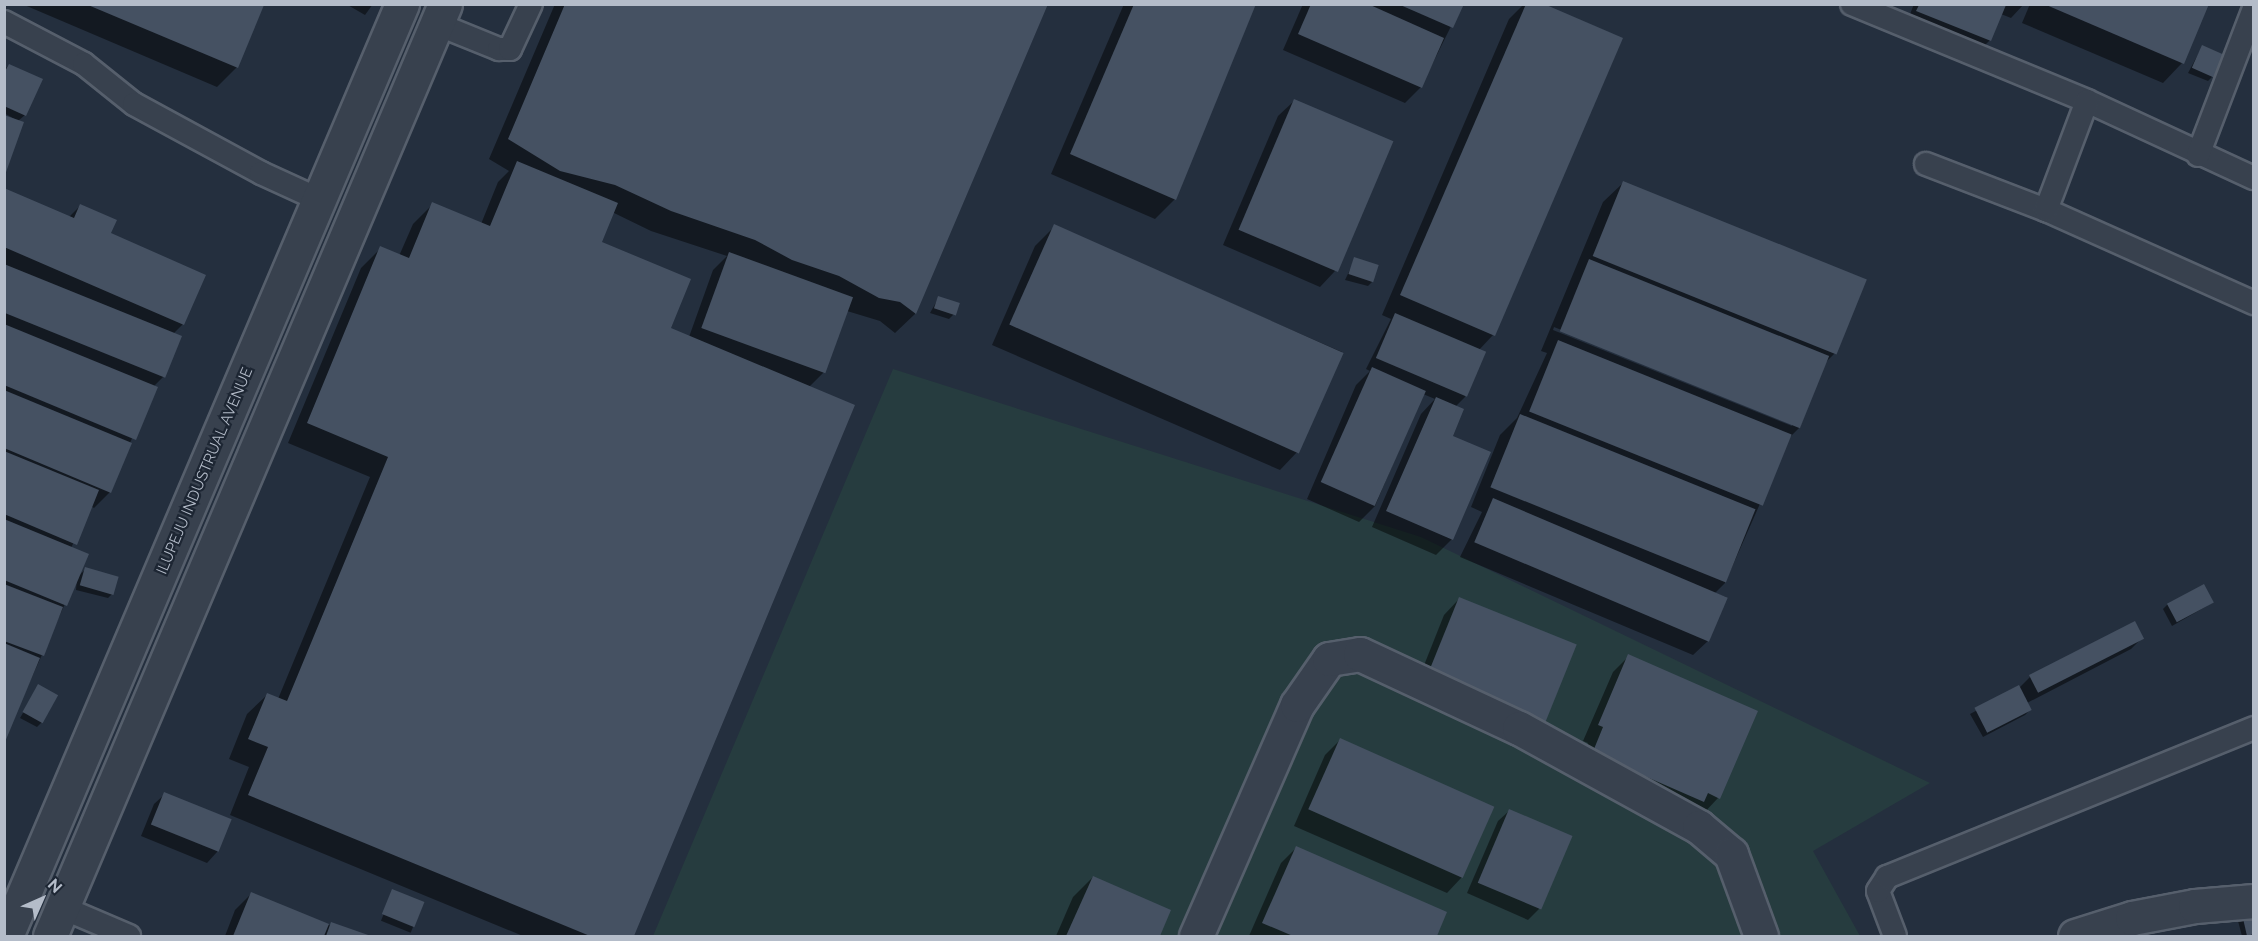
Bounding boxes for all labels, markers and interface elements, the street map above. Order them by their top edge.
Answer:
street label: ILUPEJU INDUSTRUAL AVENUE [153,365,257,577]
north arrow [12,869,72,929]
text: N [44,875,66,897]

